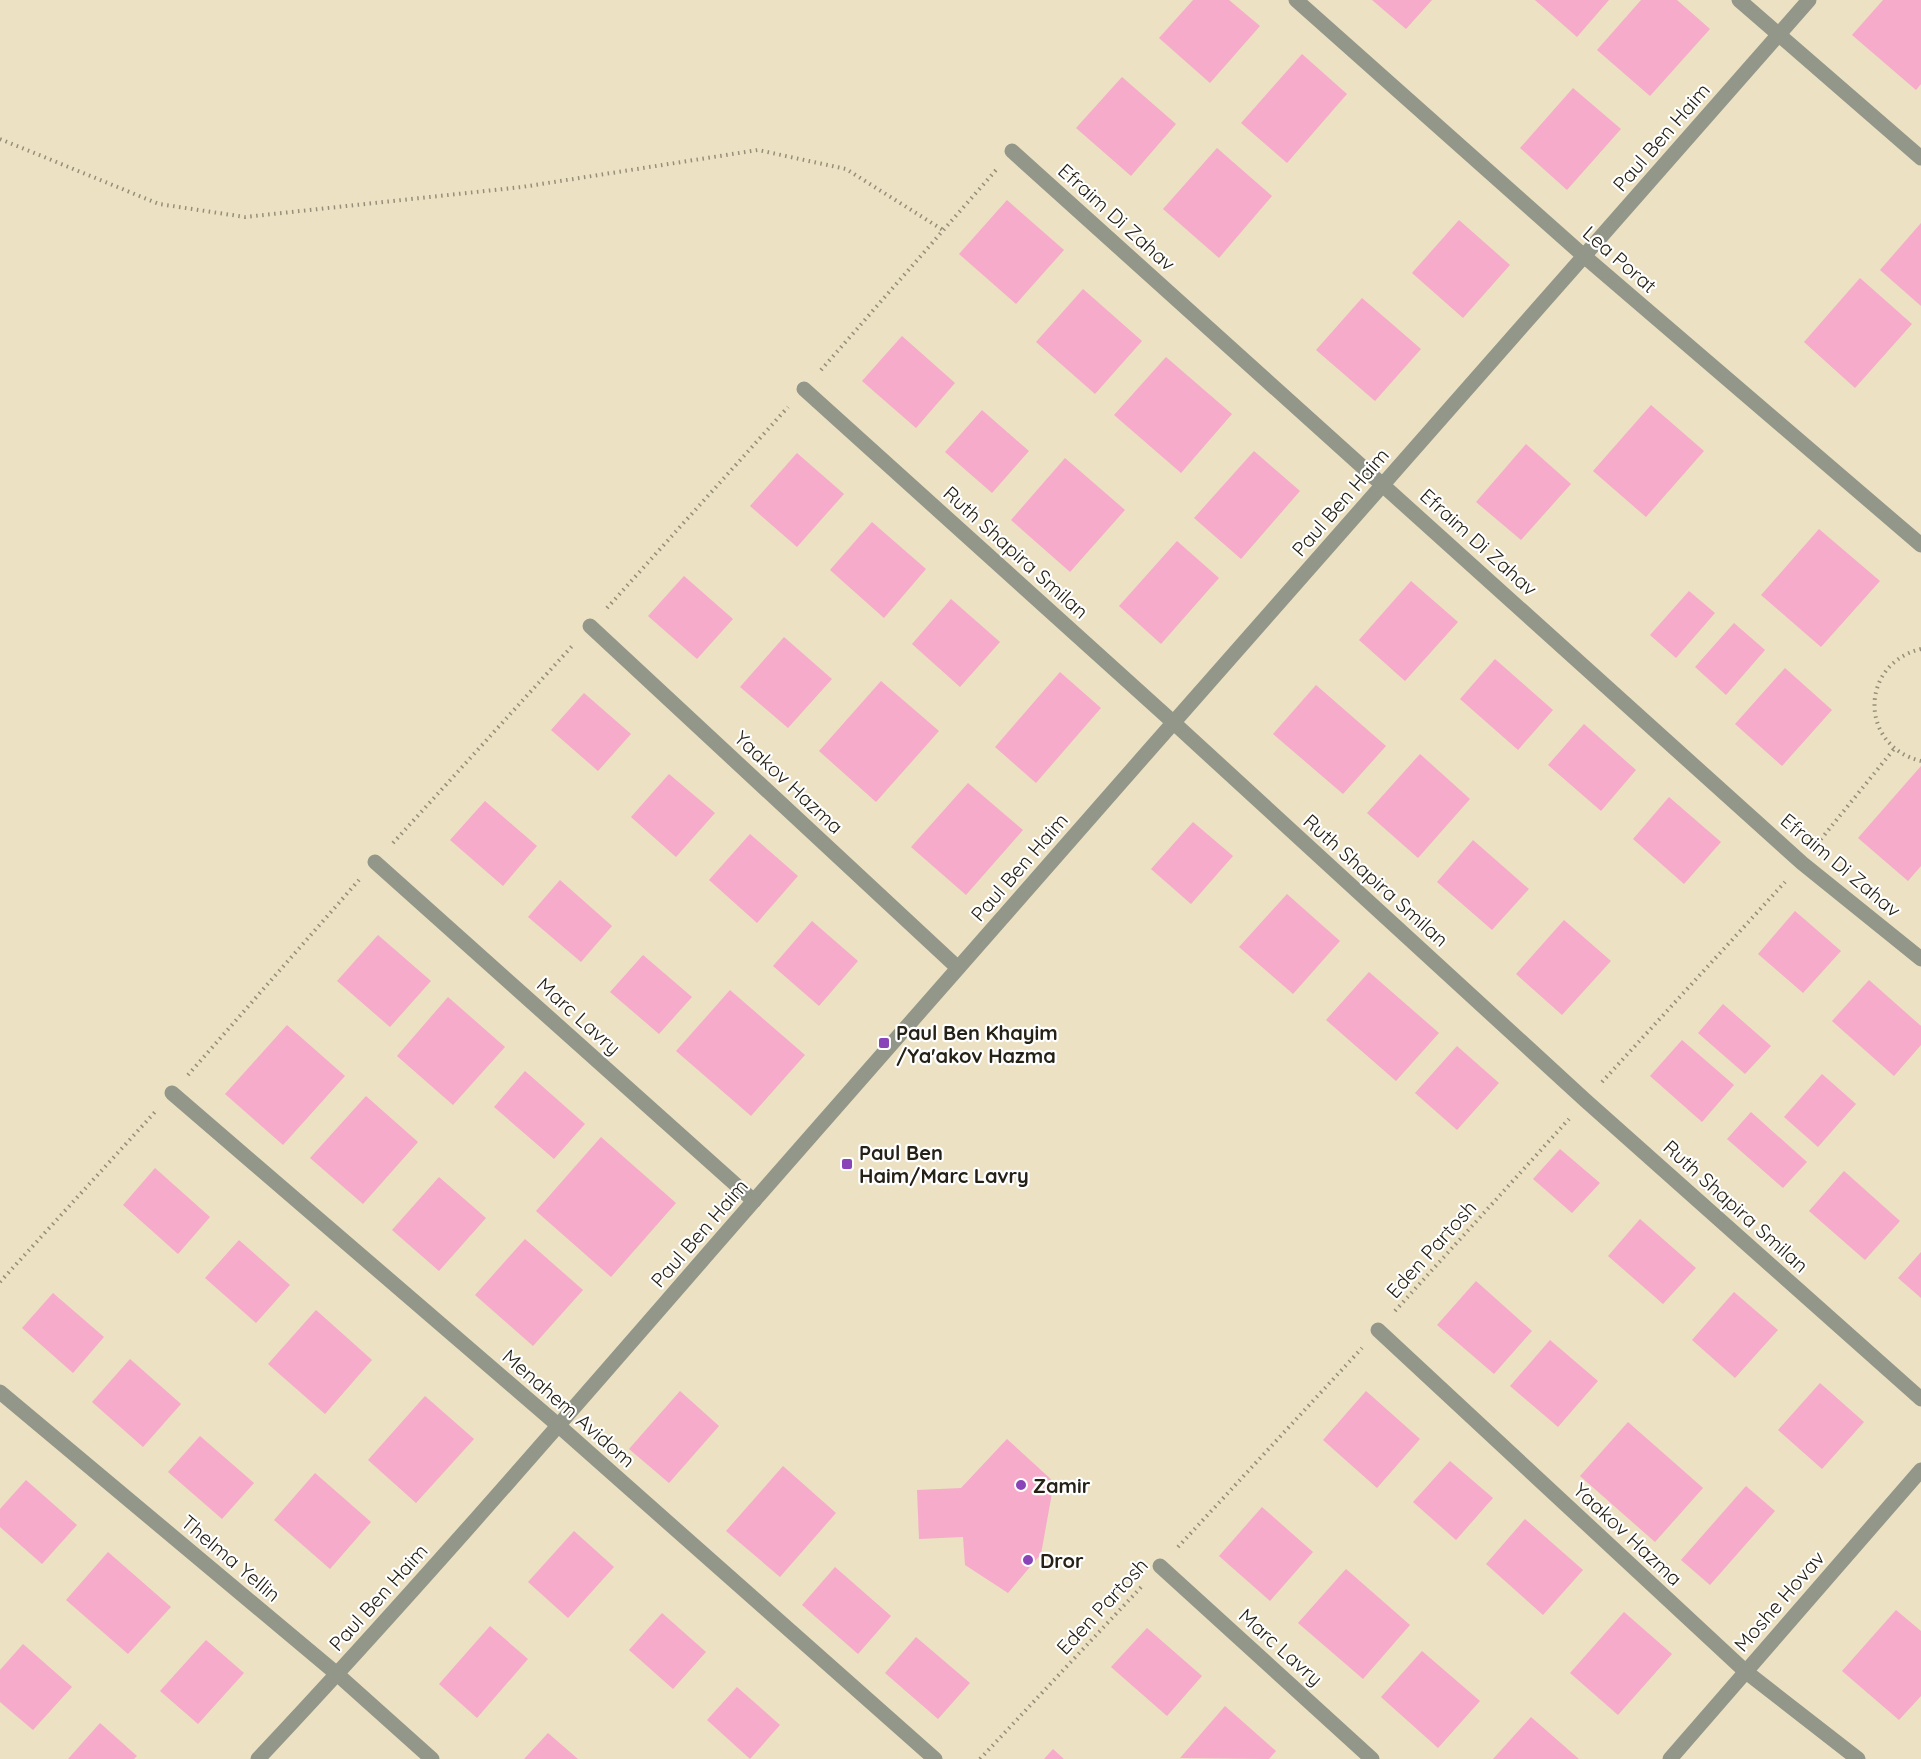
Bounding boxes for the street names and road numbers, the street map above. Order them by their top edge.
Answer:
street label: Paul Ben Haim [1607,78,1715,196]
street label: Efraim Di Zahav [1053,158,1181,276]
street label: Lea Porat [1578,220,1662,298]
street label: Paul Ben Haim [1286,443,1394,561]
street label: Ruth Shapira Smilan [938,480,1094,624]
street label: Efraim Di Zahav [1415,483,1543,601]
street label: Yaakov Hazma [729,725,849,839]
street label: Paul Ben Haim [965,808,1073,926]
street label: Ruth Shapira Smilan [1298,808,1454,952]
street label: Efraim Di Zahav [1776,808,1906,922]
street label: Marc Lavry [532,972,626,1060]
street label: Ruth Shapira Smilan [1658,1134,1814,1278]
street label: Paul Ben Haim [645,1174,753,1292]
street label: Eden Partosh [1381,1195,1481,1303]
street label: Menahem Avidom [498,1344,640,1472]
street label: Yaakov Hazma [1568,1477,1688,1591]
street label: Thelma Yellin [176,1509,286,1607]
street label: Paul Ben Haim [323,1538,433,1656]
street label: Moshe Hovav [1728,1545,1830,1657]
street label: Eden Partosh [1051,1553,1153,1659]
street label: Marc Lavry [1234,1603,1328,1691]

